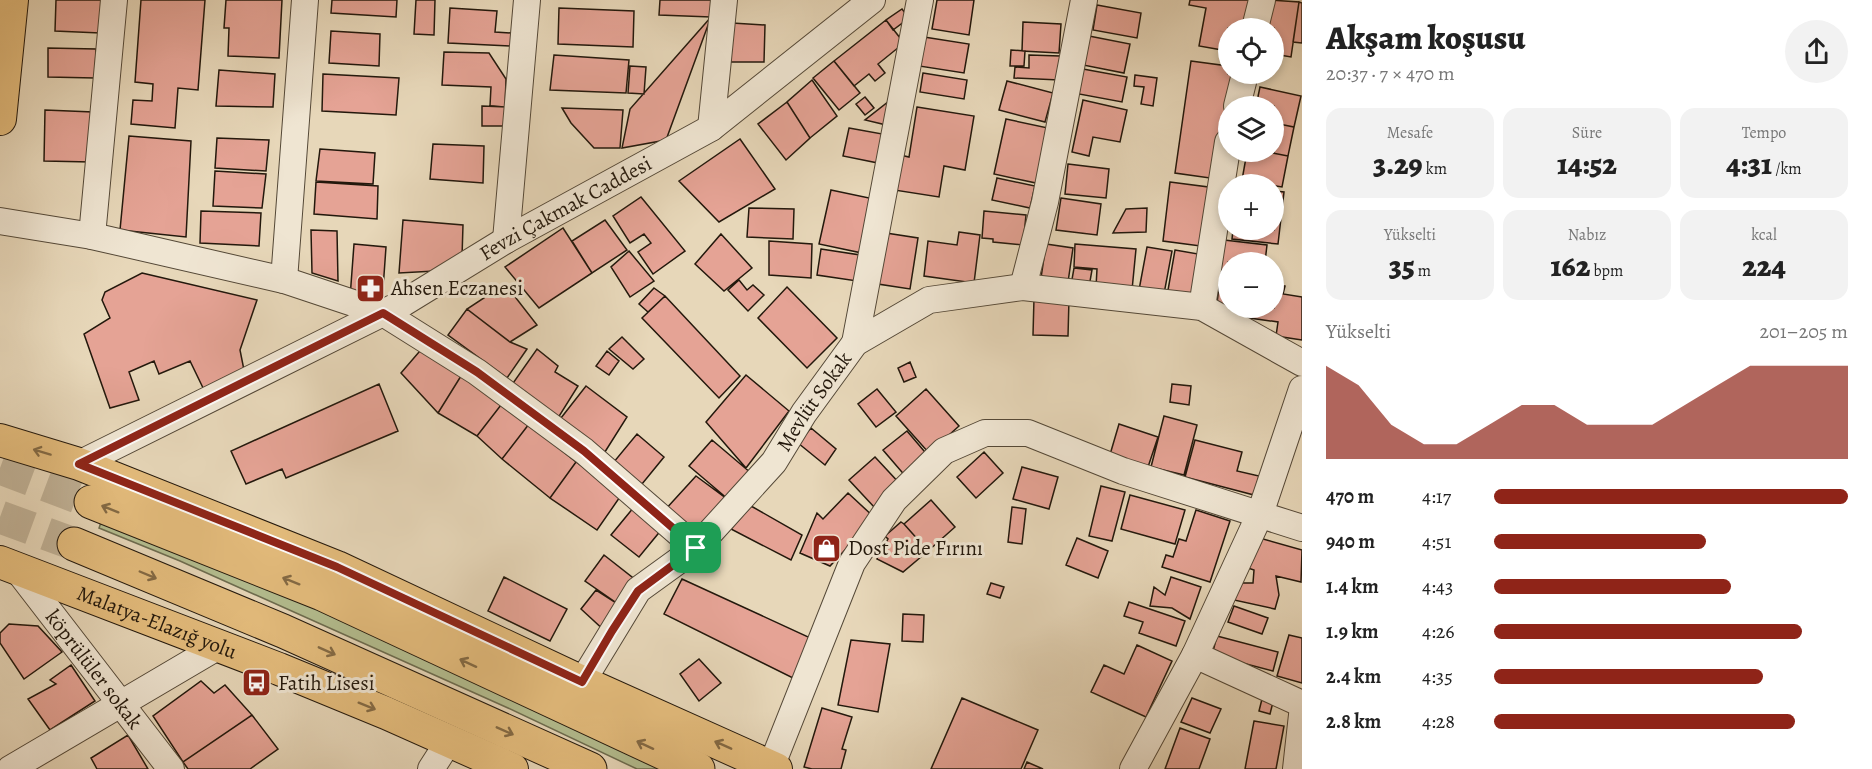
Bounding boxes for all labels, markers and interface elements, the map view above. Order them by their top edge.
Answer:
text: Akşam koşusu [1326,15,1525,60]
map controls [1218,18,1284,318]
button: locate [1218,18,1284,84]
button: share [1785,20,1848,83]
text: 20:37 · 7 × 470 m [1326,60,1455,87]
button: layers [1218,96,1284,162]
text: Mesafe [1387,122,1433,144]
text: Süre [1572,122,1602,144]
text: Tempo [1742,122,1786,144]
text: 3.29 [1373,144,1423,184]
text: 14:52 [1557,144,1617,184]
text: 4:31 [1726,144,1772,184]
street label: Fevzi Çakmak Caddesi [474,149,657,267]
text: km [1423,158,1447,180]
text: /km [1772,158,1802,180]
button: + [1218,174,1284,240]
text: Yükselti [1384,224,1436,246]
text: Nabız [1568,224,1606,246]
text: kcal [1751,224,1777,246]
text: 35 [1389,246,1415,286]
text: 162 [1551,246,1590,286]
text: 224 [1742,246,1786,286]
button: − [1218,252,1284,318]
text: m [1415,260,1431,282]
text: bpm [1590,260,1623,282]
pharmacy icon: Ahsen Eczanesi [354,272,386,304]
place label: Ahsen Eczanesi [390,274,523,302]
text: Yükselti [1326,318,1391,345]
text: 201–205 m [1759,318,1848,345]
street label: Mevlüt Sokak [770,346,858,457]
one-way arrow [33,446,52,457]
text: 470 m [1326,483,1374,510]
text: 4:17 [1422,483,1451,510]
one-way arrow [101,503,120,514]
pin [670,522,721,573]
text: 940 m [1326,528,1375,555]
text: 4:51 [1422,528,1451,555]
icon: arrive [679,531,712,564]
shop icon: Dost Pide Fırını [811,532,843,564]
place label: Dost Pide Fırını [848,534,983,562]
one-way arrow [138,570,157,581]
text: 1.4 km [1326,573,1379,600]
text: 4:43 [1422,573,1453,600]
one-way arrow [282,575,301,586]
street label: Malatya-Elazığ yolu [73,579,241,666]
street label: köprülüler sokak [39,604,149,735]
text: 1.9 km [1326,618,1379,645]
text: 4:26 [1422,618,1455,645]
one-way arrow [318,646,336,657]
one-way arrow [460,656,478,668]
text: 2.4 km [1326,663,1381,690]
text: 4:35 [1422,663,1453,690]
bus stop icon: Fatih Lisesi [241,667,273,699]
place label: Fatih Lisesi [278,669,375,697]
one-way arrow [358,701,376,712]
text: 2.8 km [1326,708,1381,735]
text: 4:28 [1422,708,1455,735]
one-way arrow [496,726,514,737]
one-way arrow [637,738,655,750]
one-way arrow [714,739,732,750]

